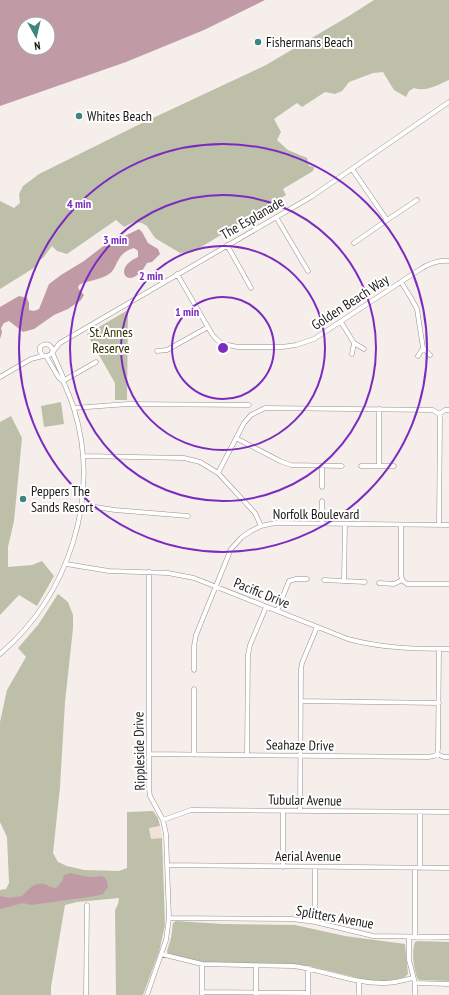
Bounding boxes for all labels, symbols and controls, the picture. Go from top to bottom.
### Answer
north arrow [16,16,56,56]
place label: Fishermans Beach [266,33,353,51]
marker: Fishermans Beach [253,37,263,47]
text: N [33,39,41,53]
place label: Whites Beach [87,107,152,125]
marker: Whites Beach [74,111,84,121]
street label: The Esplanade [217,192,287,243]
text: 4 min [67,196,91,211]
text: 3 min [103,232,127,247]
text: 2 min [139,268,163,283]
street label: Golden Beach Way [308,270,393,334]
text: 1 min [175,304,199,319]
park label: St. Annes Reserve [89,323,133,357]
centre of rings [216,341,230,355]
place label: Peppers The Sands Resort [31,482,93,516]
marker: Peppers The Sands Resort [18,494,28,504]
street label: Norfolk Boulevard [273,505,359,523]
street label: Pacific Drive [231,574,293,612]
street label: Rippleside Drive [129,711,149,791]
street label: Seahaze Drive [266,735,334,755]
street label: Tubular Avenue [268,790,342,810]
street label: Aerial Avenue [275,847,341,865]
street label: Splitters Avenue [295,901,375,933]

